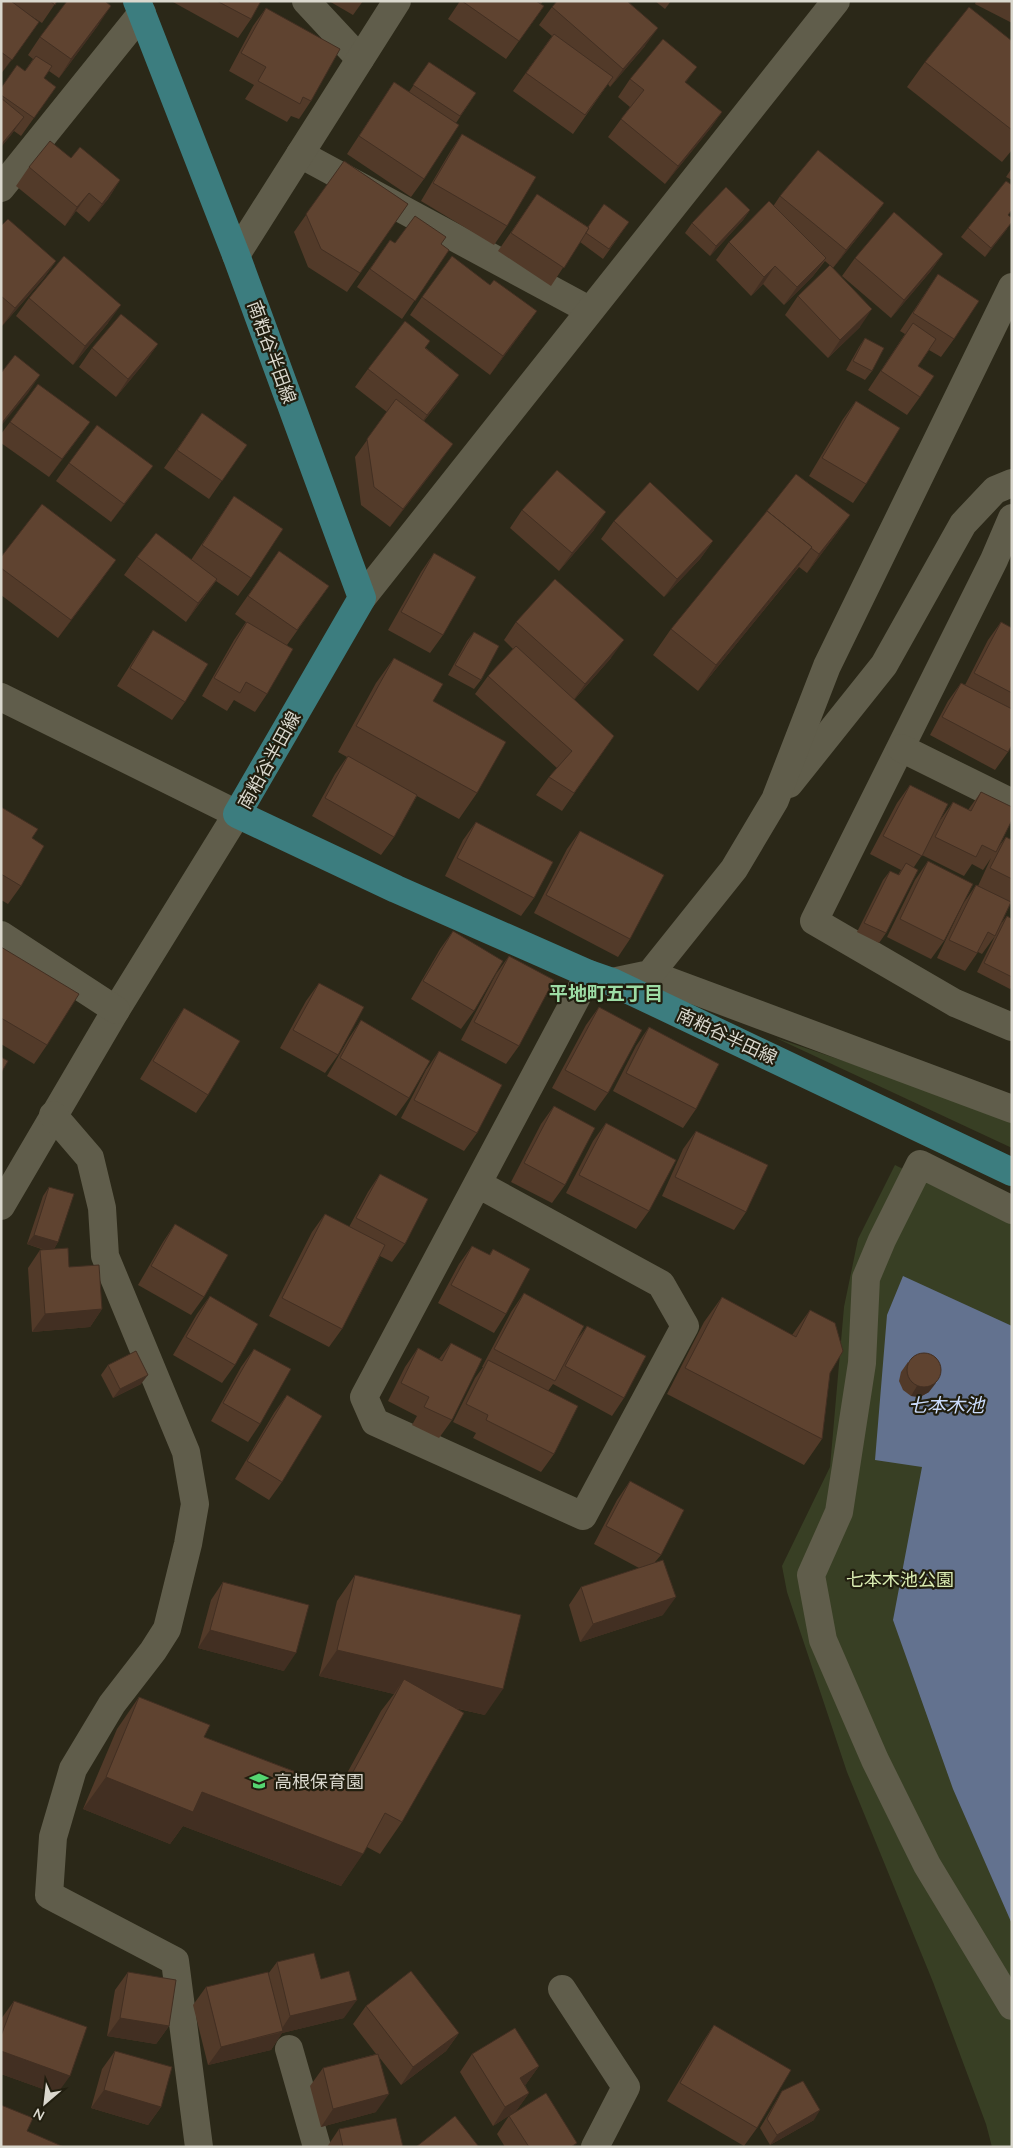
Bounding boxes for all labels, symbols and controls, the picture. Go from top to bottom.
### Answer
street label: 南粕谷半田線 [243,297,301,407]
street label: 南粕谷半田線 [233,707,305,813]
district label: 平地町五丁目 [549,981,663,1005]
street label: 南粕谷半田線 [673,1003,781,1069]
water label: 七本木池 [908,1393,986,1417]
park label: 七本木池公園 [846,1568,954,1591]
school or university icon: 高根保育園 [248,1770,270,1792]
place label: 高根保育園 [274,1770,364,1793]
north arrow [20,2078,70,2128]
text: N [30,2104,48,2125]

